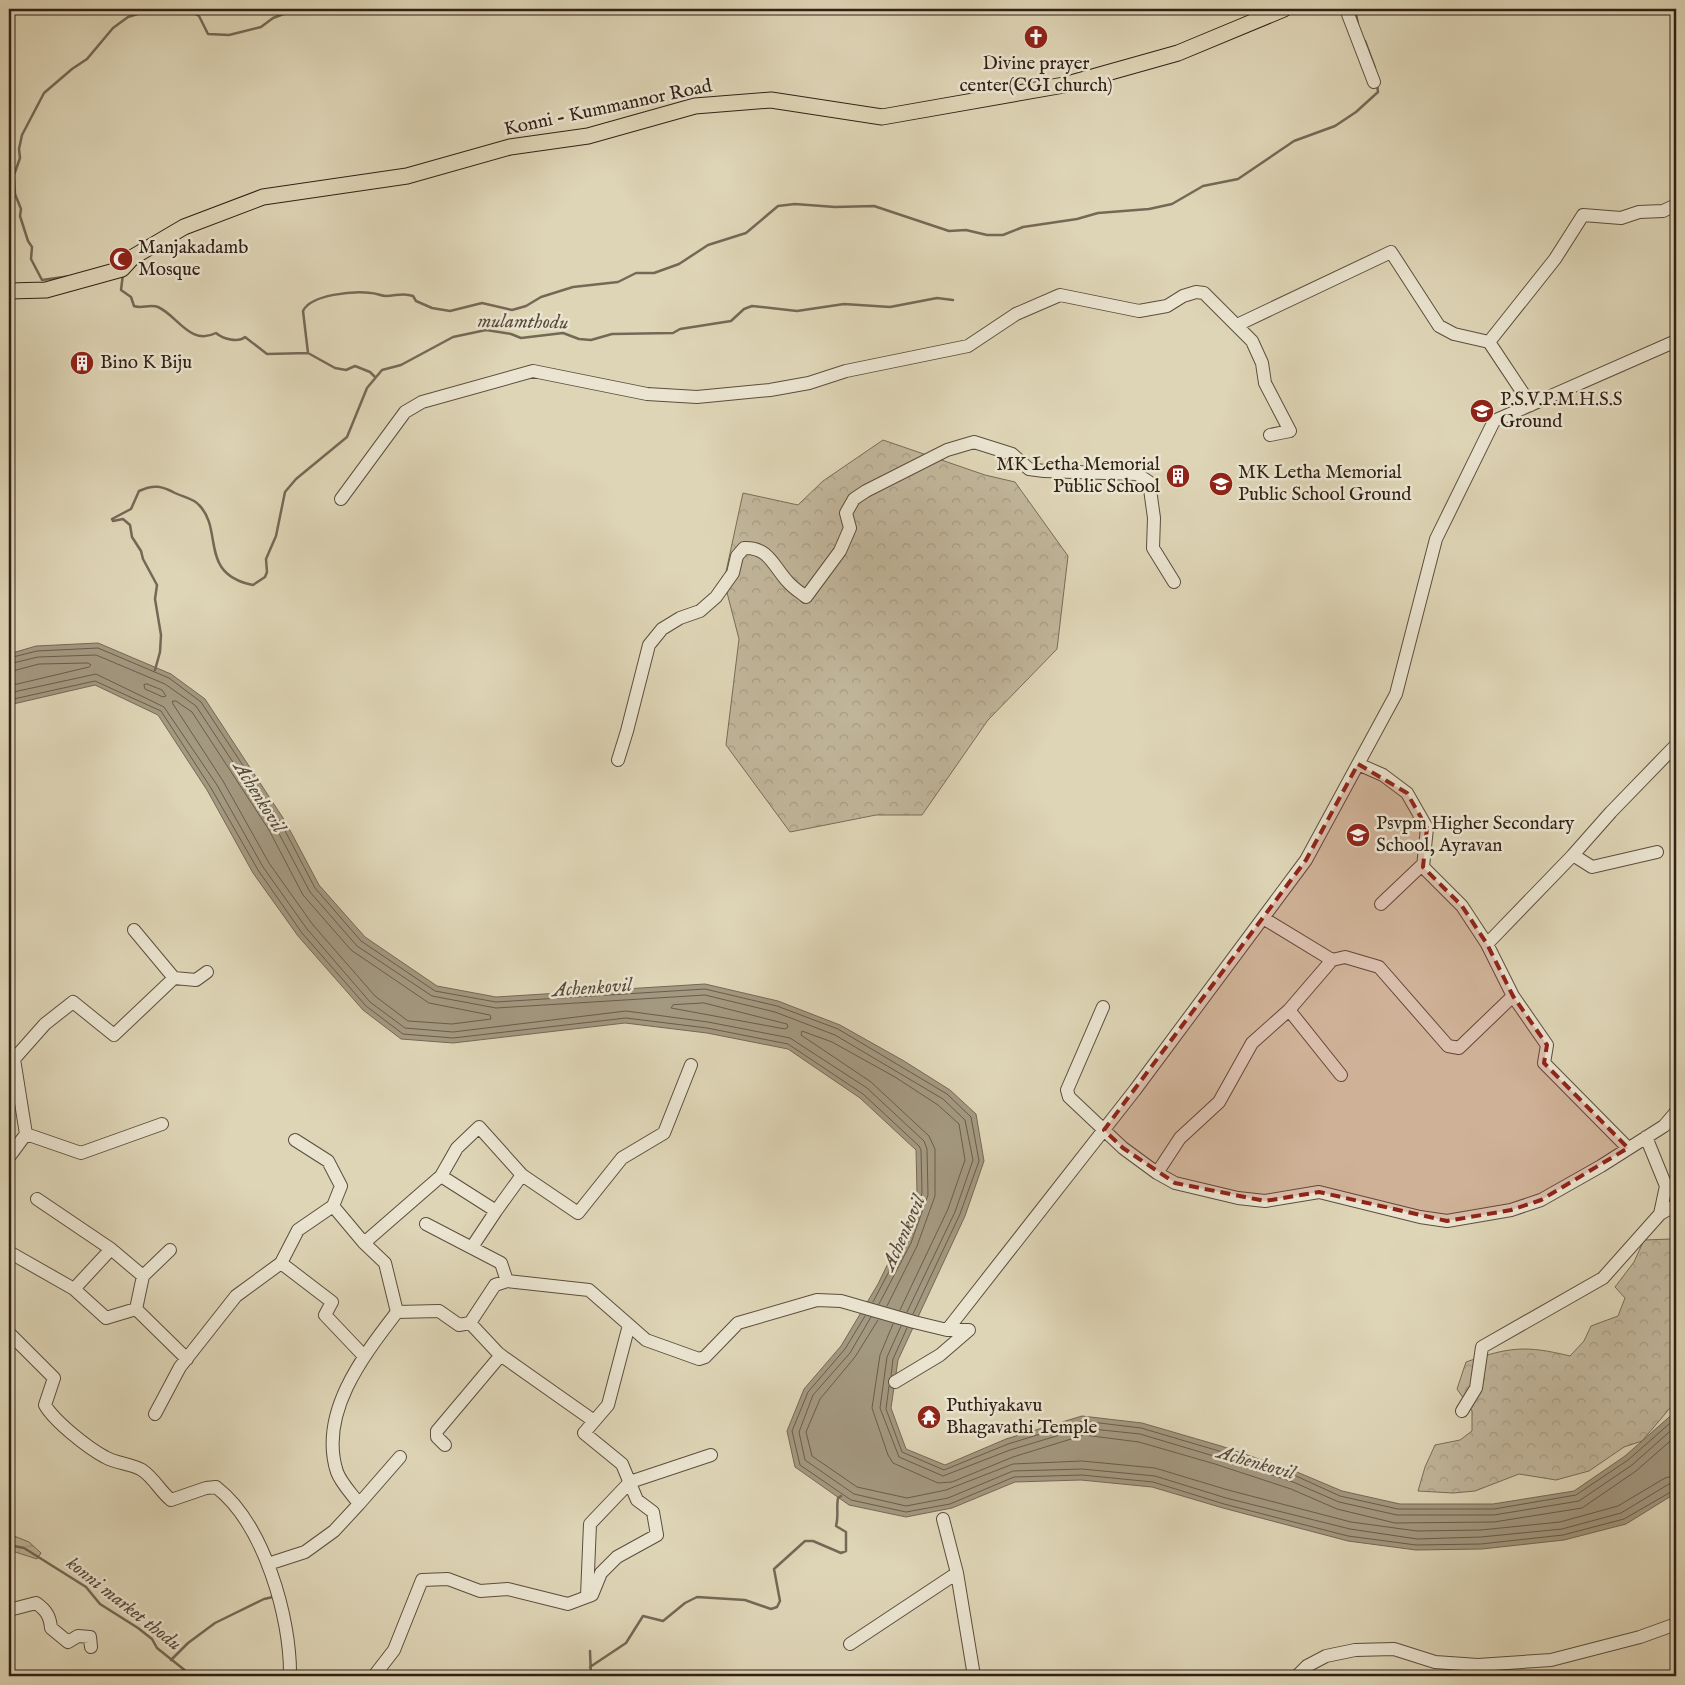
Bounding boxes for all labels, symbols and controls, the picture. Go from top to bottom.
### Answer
church icon: Divine prayer center(CGI church) [1023,24,1049,50]
place label: Divine prayer center(CGI church) [959,52,1113,98]
street label: Konni - Kummannor Road [502,74,715,142]
place label: Manjakadamb Mosque [138,236,248,282]
mosque icon: Manjakadamb Mosque [108,246,134,272]
water label: mulamthodu [477,309,569,335]
building icon: Bino K Biju [69,350,95,376]
place label: Bino K Biju [100,351,192,375]
place label: P.S.V.P.M.H.S.S Ground [1500,388,1623,434]
school or university icon: P.S.V.P.M.H.S.S Ground [1469,398,1495,424]
place label: MK Letha Memorial Public School [996,453,1161,499]
place label: MK Letha Memorial Public School Ground [1238,461,1412,507]
building icon: MK Letha Memorial Public School [1165,463,1191,489]
school or university icon: MK Letha Memorial Public School Ground [1208,471,1234,497]
water label: Achenkovil [226,755,292,839]
place label: Psvpm Higher Secondary School, Ayravan [1376,812,1575,858]
school or university icon: Psvpm Higher Secondary School, Ayravan [1345,822,1371,848]
water label: Achenkovil [549,973,635,1003]
water label: Achenkovil [876,1189,933,1276]
place label: Puthiyakavu Bhagavathi Temple [946,1394,1098,1440]
temple icon: Puthiyakavu Bhagavathi Temple [916,1404,942,1430]
water label: Achenkovil [1212,1439,1300,1487]
water label: konni market thodu [61,1551,187,1657]

